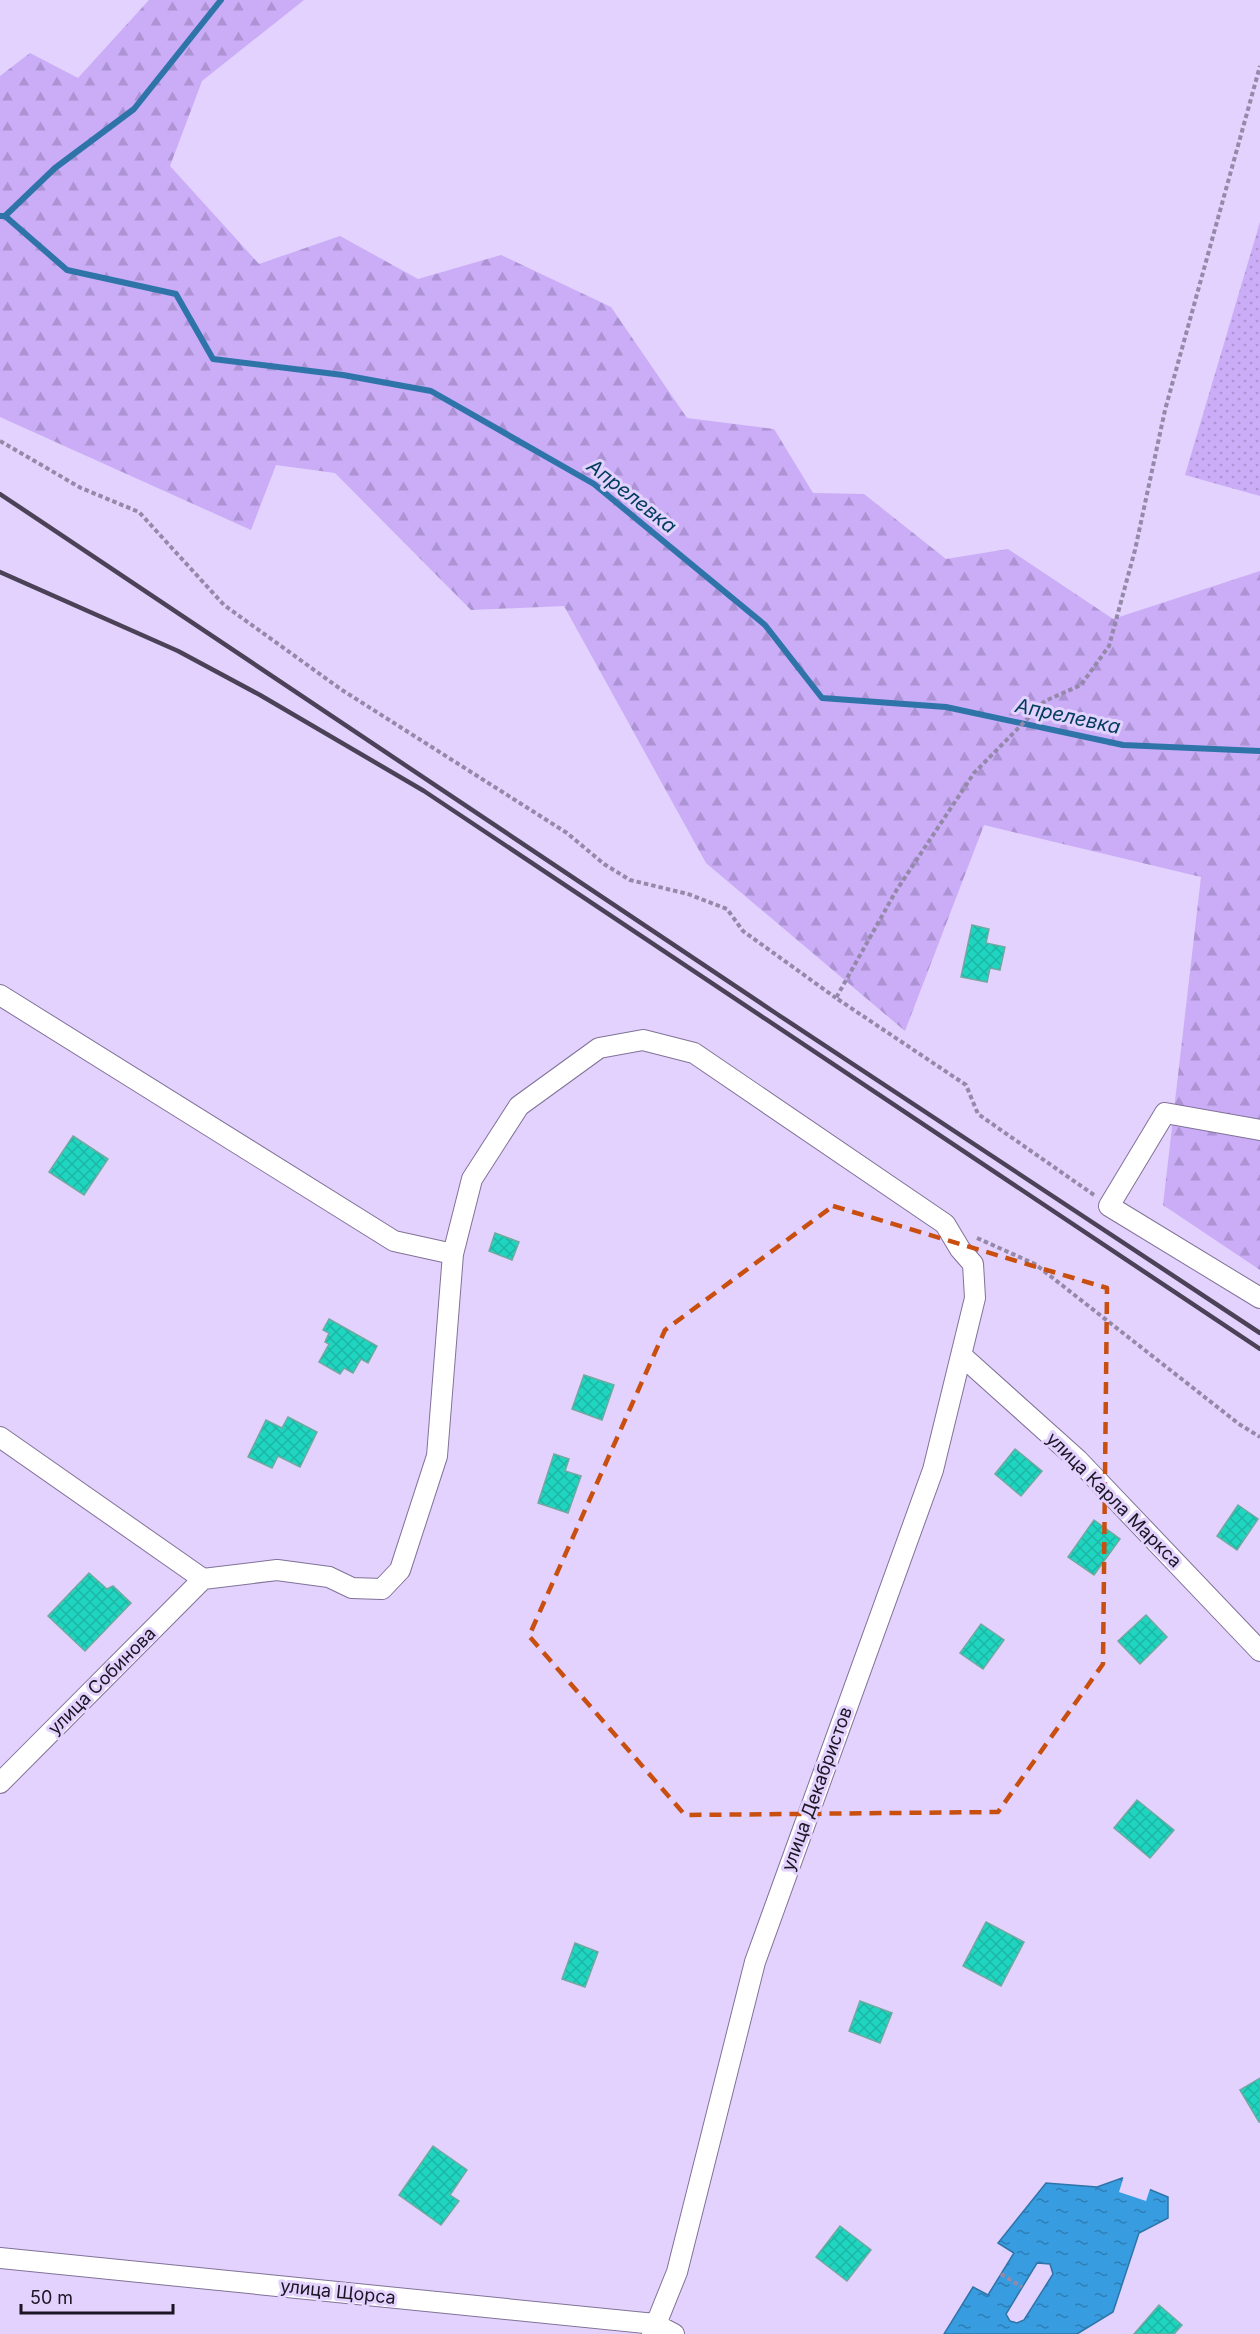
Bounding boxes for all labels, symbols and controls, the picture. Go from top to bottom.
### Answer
water label: Апрелевка [582,453,681,538]
water label: Апрелевка [1012,693,1123,739]
street label: улица Карла Маркса [1042,1428,1186,1572]
street label: улица Собинова [44,1623,160,1739]
street label: улица Декабристов [777,1704,856,1874]
street label: улица Щорса [279,2275,397,2308]
scale bar [21,2277,172,2315]
text: 50 m [30,2287,73,2308]

